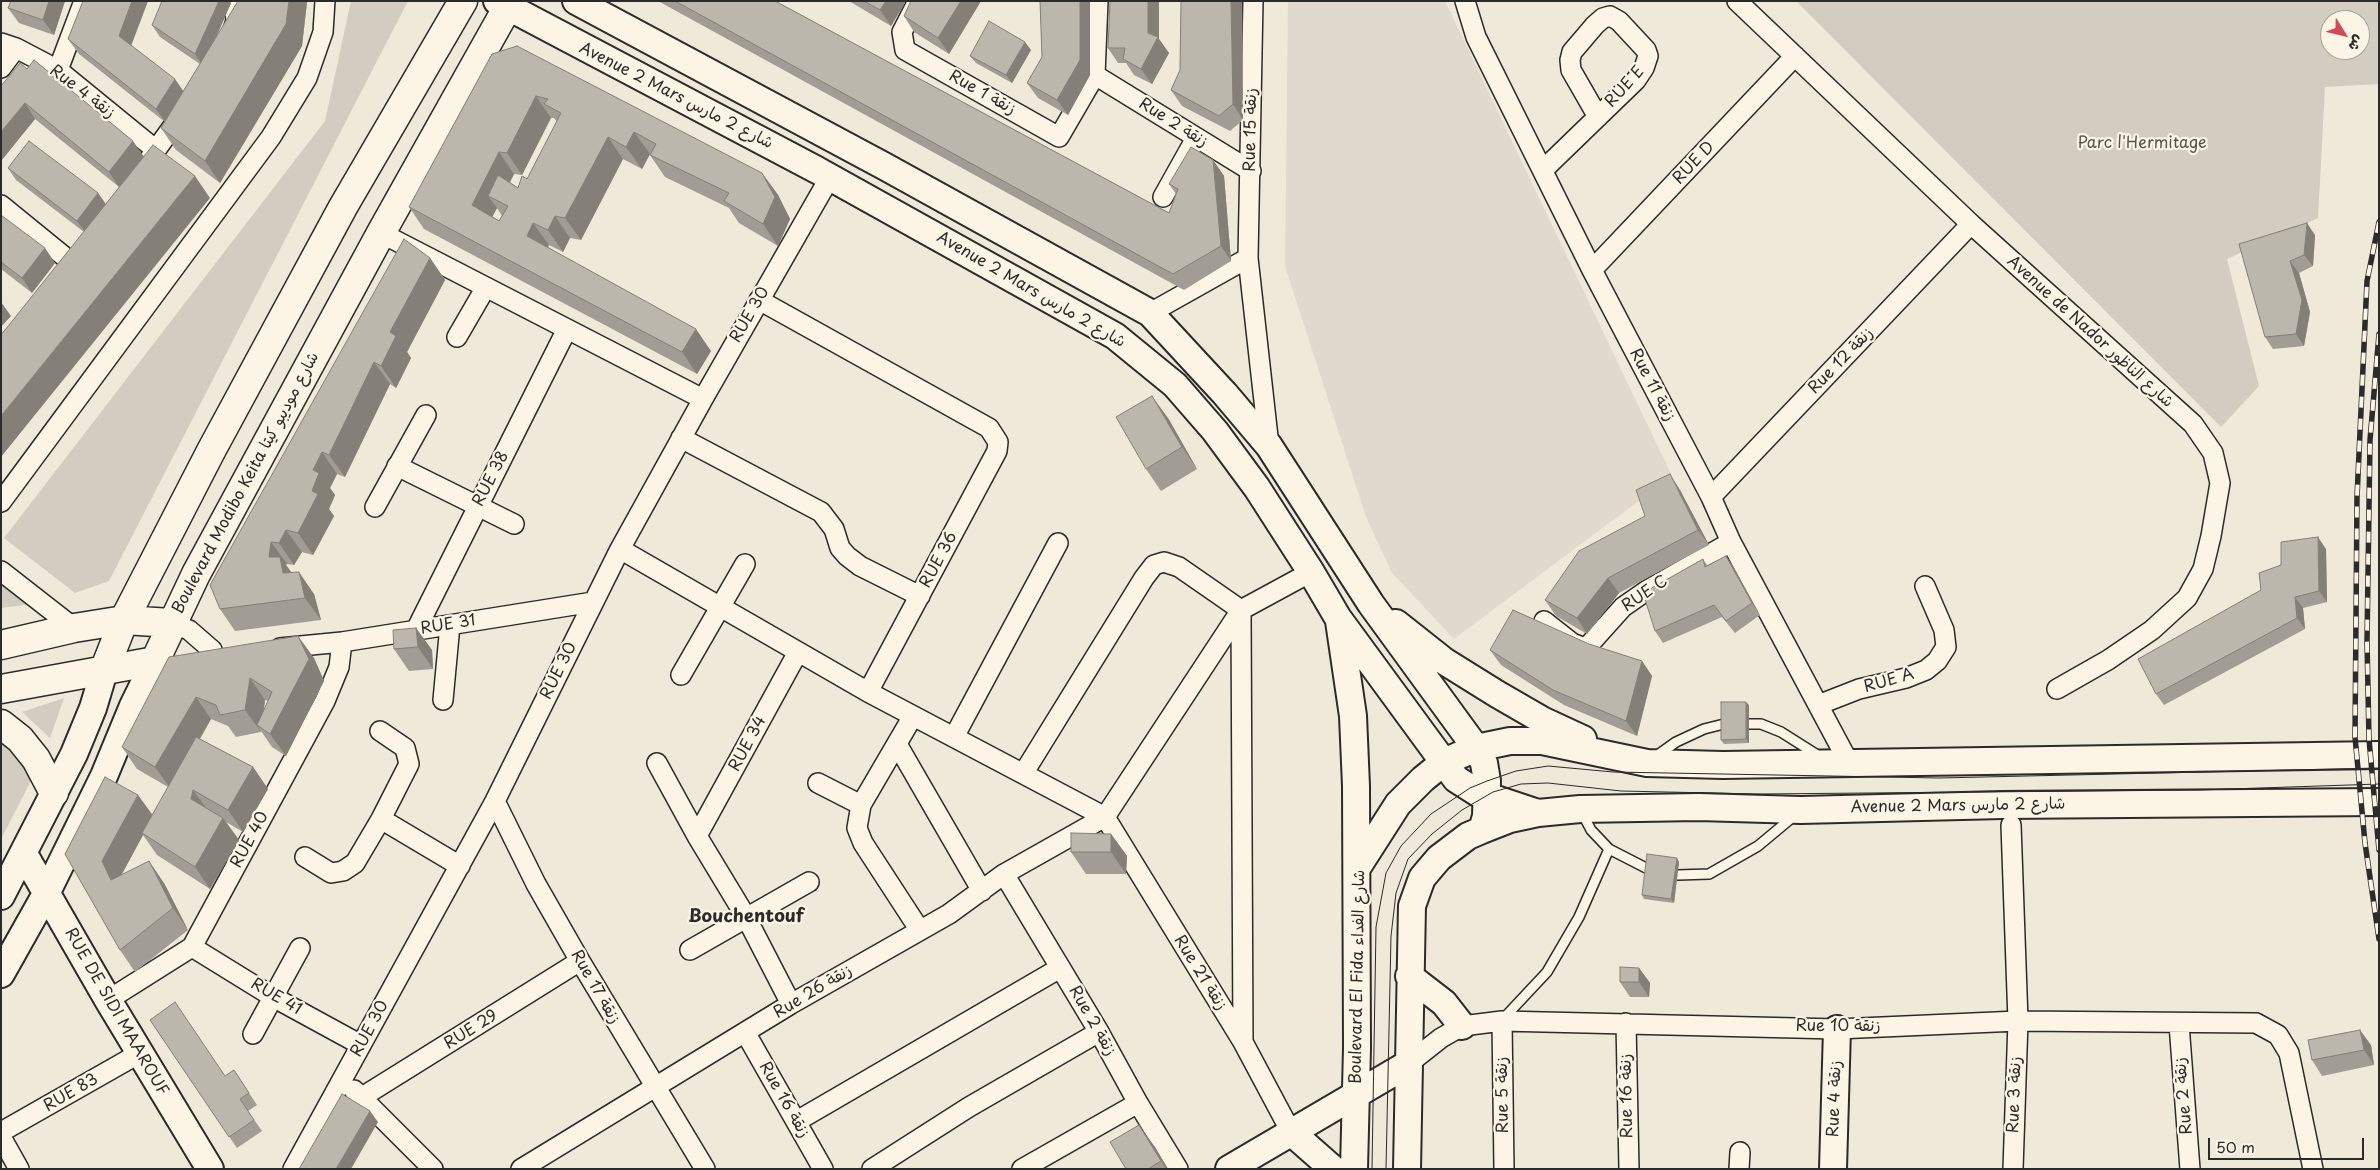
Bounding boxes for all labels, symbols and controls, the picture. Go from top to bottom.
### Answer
north arrow [2320,10,2370,60]
text: ش [2344,31,2370,56]
street label: Avenue 2 Mars شارع 2 مارس [576,39,776,153]
street label: Rue 4 زنقة [46,61,118,123]
street label: RUE E [1601,62,1649,112]
street label: Rue 1 زنقة [945,67,1019,119]
street label: Rue 15 زنقة [1241,88,1261,172]
street label: Rue 2 زنقة [1135,94,1211,152]
park label: Parc l'Hermitage [2077,134,2207,154]
street label: RUE D [1669,138,1719,188]
street label: Avenue 2 Mars شارع 2 مارس [933,228,1129,352]
street label: Avenue de Nador شارع الناظور [2003,252,2177,412]
street label: RUE 30 [726,284,774,346]
street label: Rue 12 زنقة [1805,324,1877,398]
street label: Rue 11 زنقة [1625,345,1679,425]
street label: Boulevard Modibo Keita شارع موديبو كيتا [169,349,323,617]
street label: RUE 38 [469,448,513,510]
street label: RUE 36 [916,529,962,591]
street label: RUE C [1618,572,1672,616]
street label: RUE 31 [419,611,477,639]
street label: RUE 30 [537,639,581,703]
street label: RUE A [1862,665,1916,697]
street label: RUE 34 [725,713,771,775]
street label: Avenue 2 Mars شارع 2 مارس [1850,795,2066,817]
street label: RUE 40 [227,808,273,872]
street label: Boulevard El Fida شارع الفداء [1347,870,1369,1084]
district label: Bouchentouf [688,906,804,928]
street label: RUE DE SIDI MAAROUF [60,925,172,1099]
street label: Rue 21 زنقة [1169,932,1231,1014]
street label: Rue 17 زنقة [566,947,624,1027]
street label: Rue 26 زنقة [770,961,856,1023]
street label: RUE 41 [247,975,305,1019]
street label: Rue 2 زنقة [1064,983,1120,1059]
street label: RUE 30 [347,997,393,1061]
street label: RUE 29 [441,1006,501,1054]
street label: Rue 10 زنقة [1795,1017,1881,1037]
street label: Rue 16 زنقة [1617,1053,1637,1139]
street label: Rue 3 زنقة [2004,1056,2026,1134]
street label: Rue 5 زنقة [1493,1057,1513,1133]
street label: Rue 2 زنقة [2171,1057,2197,1135]
street label: Rue 16 زنقة [755,1059,813,1141]
street label: Rue 4 زنقة [1824,1060,1846,1138]
street label: RUE 83 [41,1070,101,1116]
scale bar [2210,1128,2366,1160]
text: 50 m [2216,1135,2255,1158]

